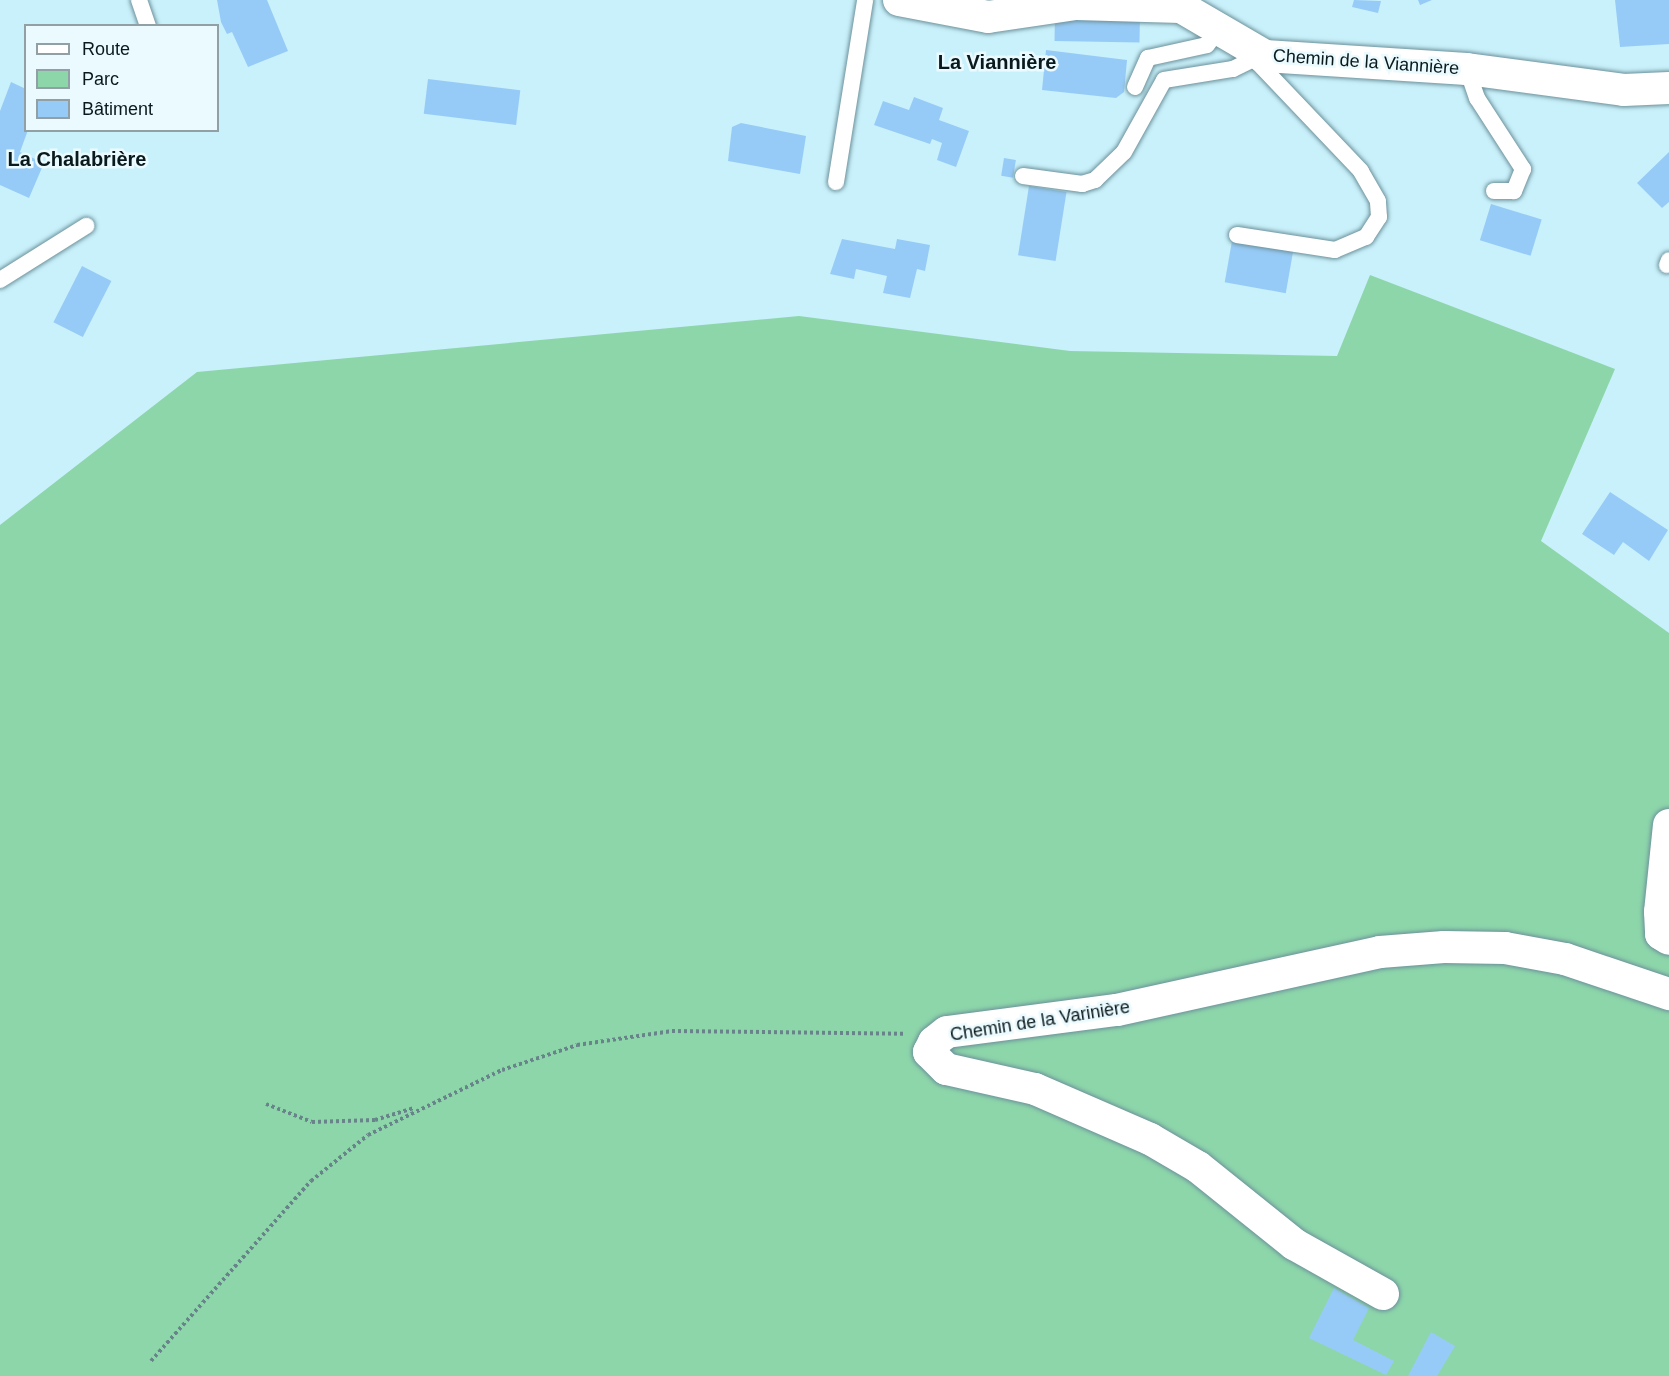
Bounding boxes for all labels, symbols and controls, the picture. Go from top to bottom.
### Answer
legend [24,24,219,132]
text: Route [82,39,130,59]
street label: Chemin de la Viannière [1272,45,1460,79]
district label: La Viannière [938,50,1056,74]
text: Parc [82,69,119,89]
text: Bâtiment [82,99,153,119]
district label: La Chalabrière [8,147,146,171]
street label: Chemin de la Varinière [949,996,1131,1046]

